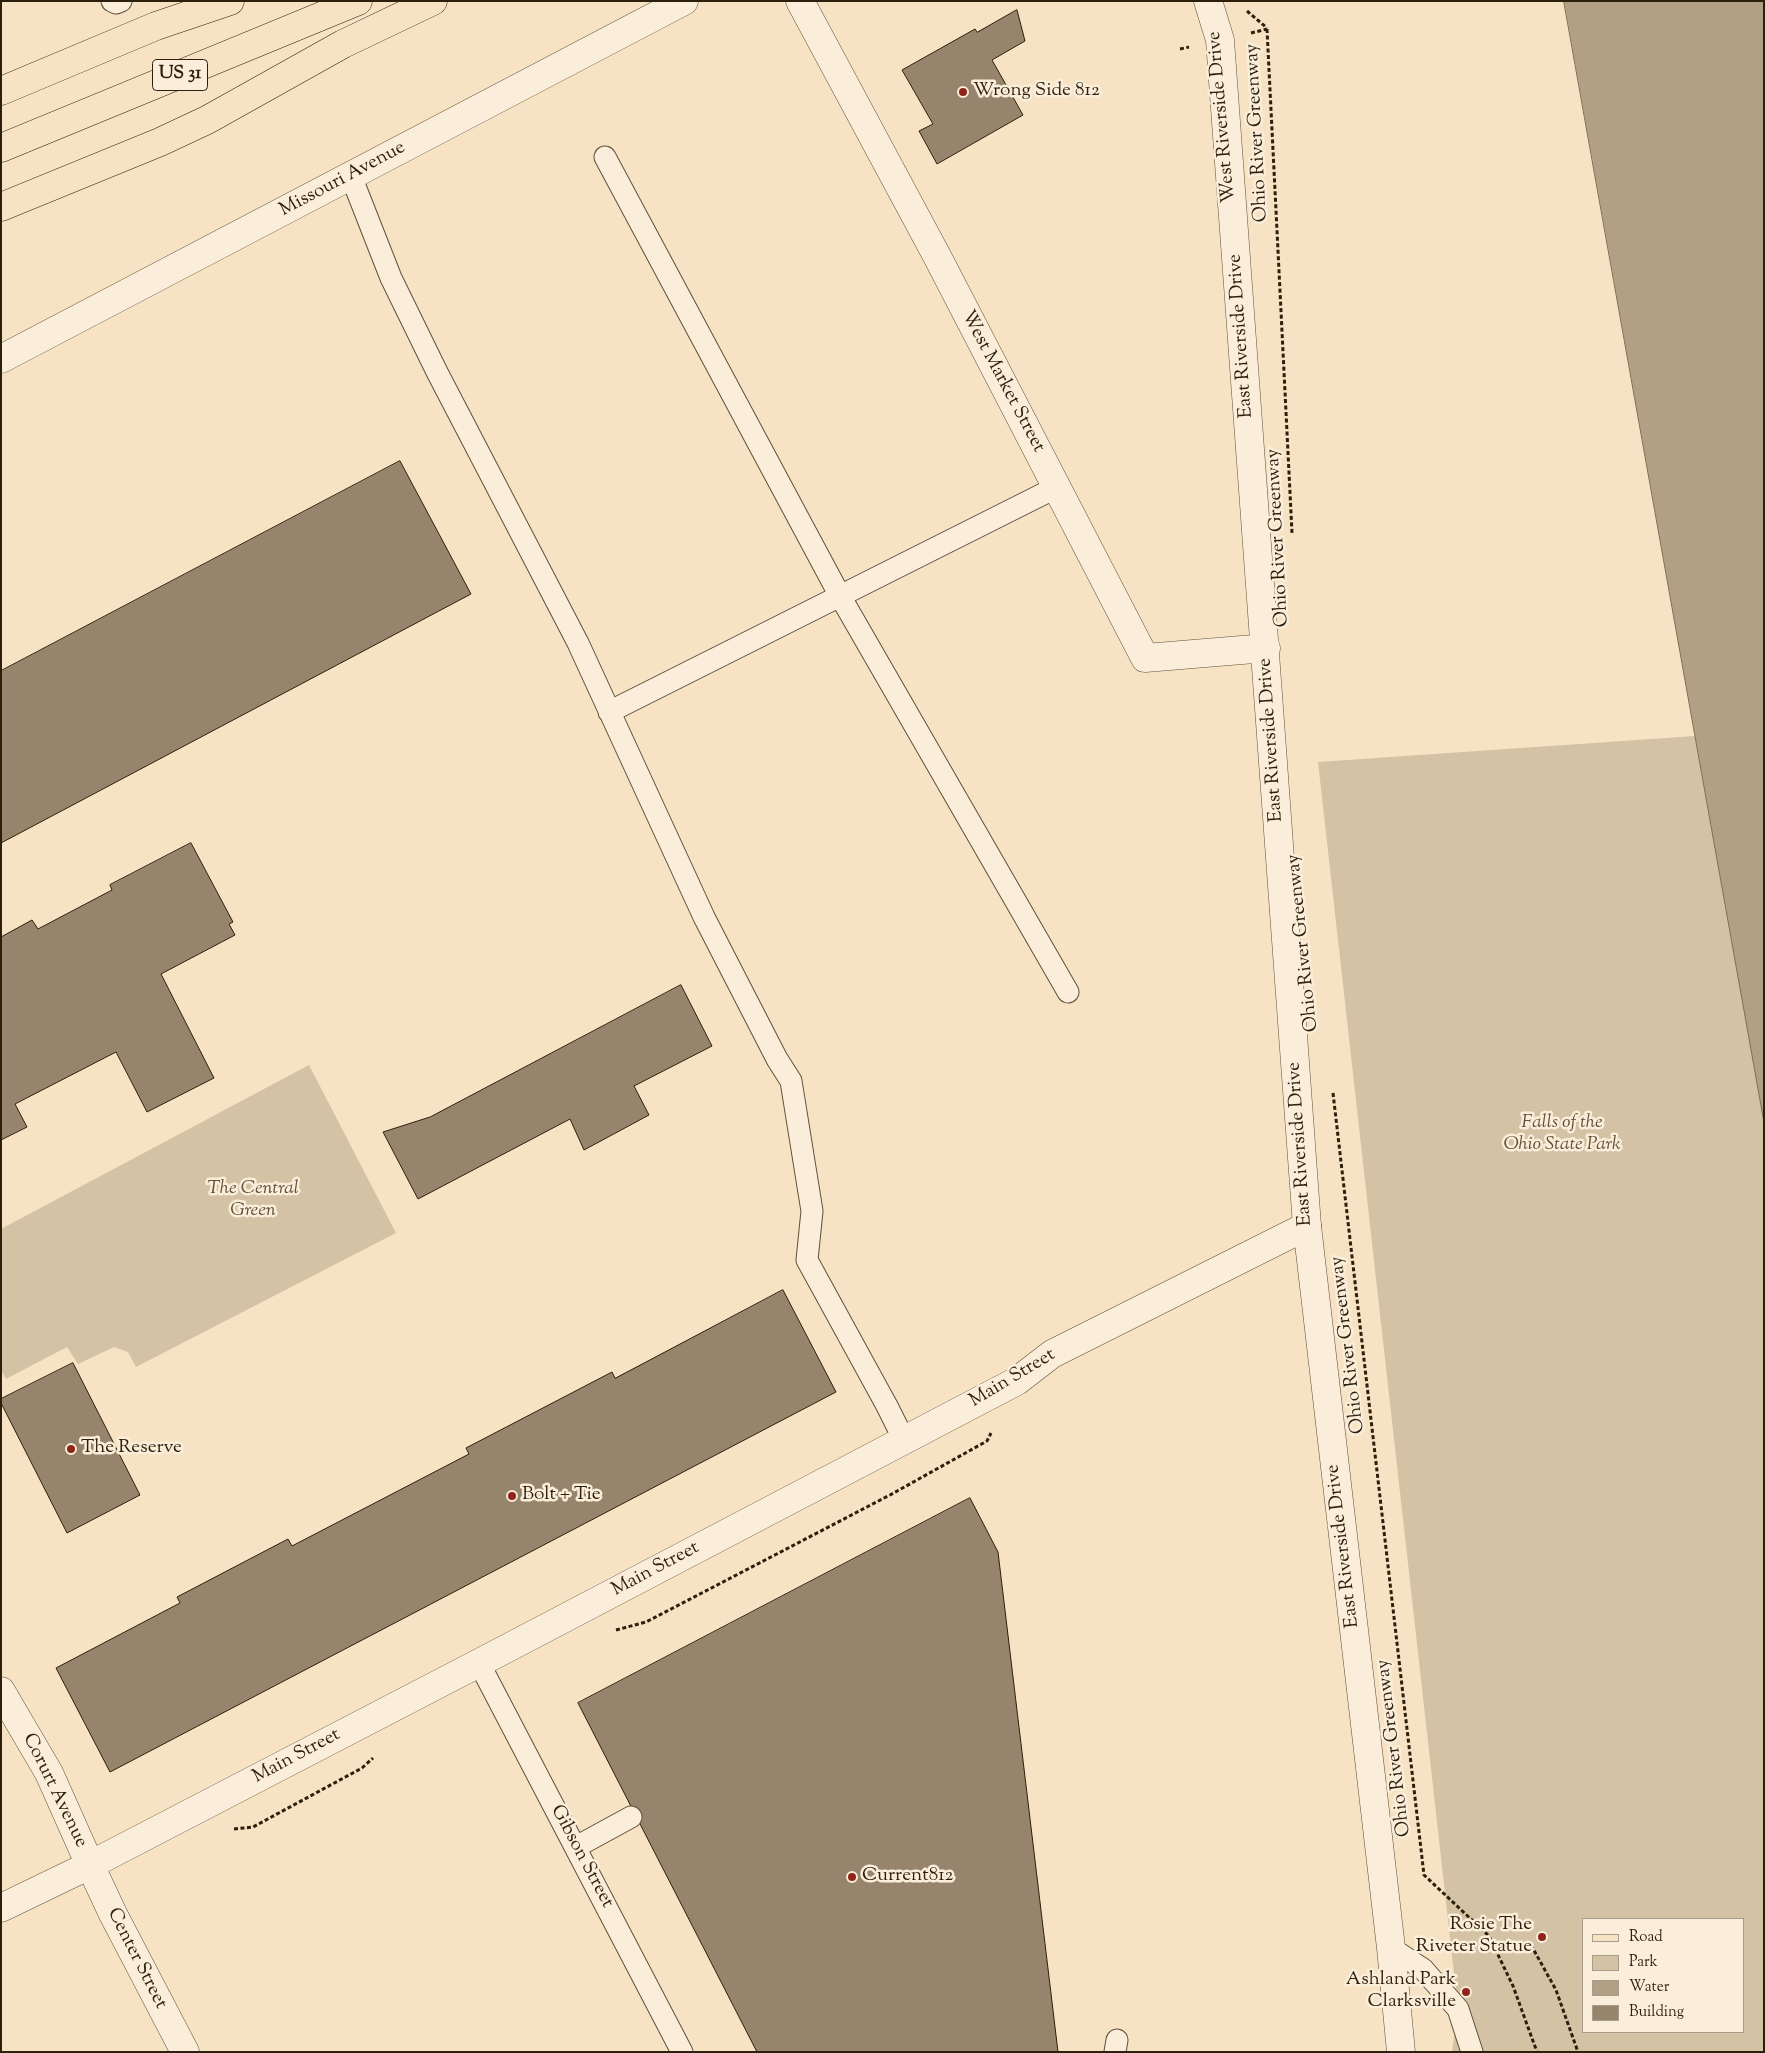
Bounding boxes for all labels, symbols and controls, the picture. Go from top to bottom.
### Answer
street label: West Riverside Drive [1204,30,1242,204]
street label: Ohio River Greenway [1242,43,1274,223]
road number: US 31 [152,60,208,90]
place label: Wrong Side 812 [973,81,1100,103]
marker: Wrong Side 812 [957,86,969,98]
street label: Missouri Avenue [276,137,410,223]
street label: East Riverside Drive [1225,253,1259,419]
street label: West Market Street [955,307,1049,457]
street label: Ohio River Greenway [1263,448,1295,628]
street label: East Riverside Drive [1255,657,1289,823]
street label: Ohio River Greenway [1283,853,1325,1033]
street label: East Riverside Drive [1284,1061,1318,1227]
park label: Falls of the Ohio State Park [1504,1113,1620,1157]
park label: The Central Green [207,1179,299,1223]
street label: Ohio River Greenway [1327,1255,1371,1435]
street label: Main Street [966,1345,1060,1413]
place label: The Reserve [81,1438,182,1460]
marker: The Reserve [65,1443,77,1455]
street label: East Riverside Drive [1323,1463,1365,1629]
place label: Bolt + Tie [522,1485,601,1507]
marker: Bolt + Tie [506,1490,518,1502]
street label: Main Street [608,1537,704,1603]
street label: Ohio River Greenway [1373,1658,1417,1838]
street label: Main Street [249,1724,345,1790]
street label: Corurt Avenue [16,1730,92,1852]
street label: Gibson Street [544,1802,618,1912]
place label: Current812 [862,1866,953,1888]
marker: Current812 [846,1871,858,1883]
street label: Center Street [101,1905,171,2013]
place label: Rosie The Riveter Statue [1416,1915,1532,1959]
legend [1582,1918,1745,2033]
text: Road [1629,1927,1663,1948]
marker: Rosie The Riveter Statue [1536,1931,1548,1943]
text: Park [1629,1952,1658,1973]
place label: Ashland Park Clarksville [1346,1970,1456,2014]
text: Water [1629,1977,1669,1998]
marker: Ashland Park Clarksville [1460,1986,1472,1998]
text: Building [1629,2002,1684,2023]

